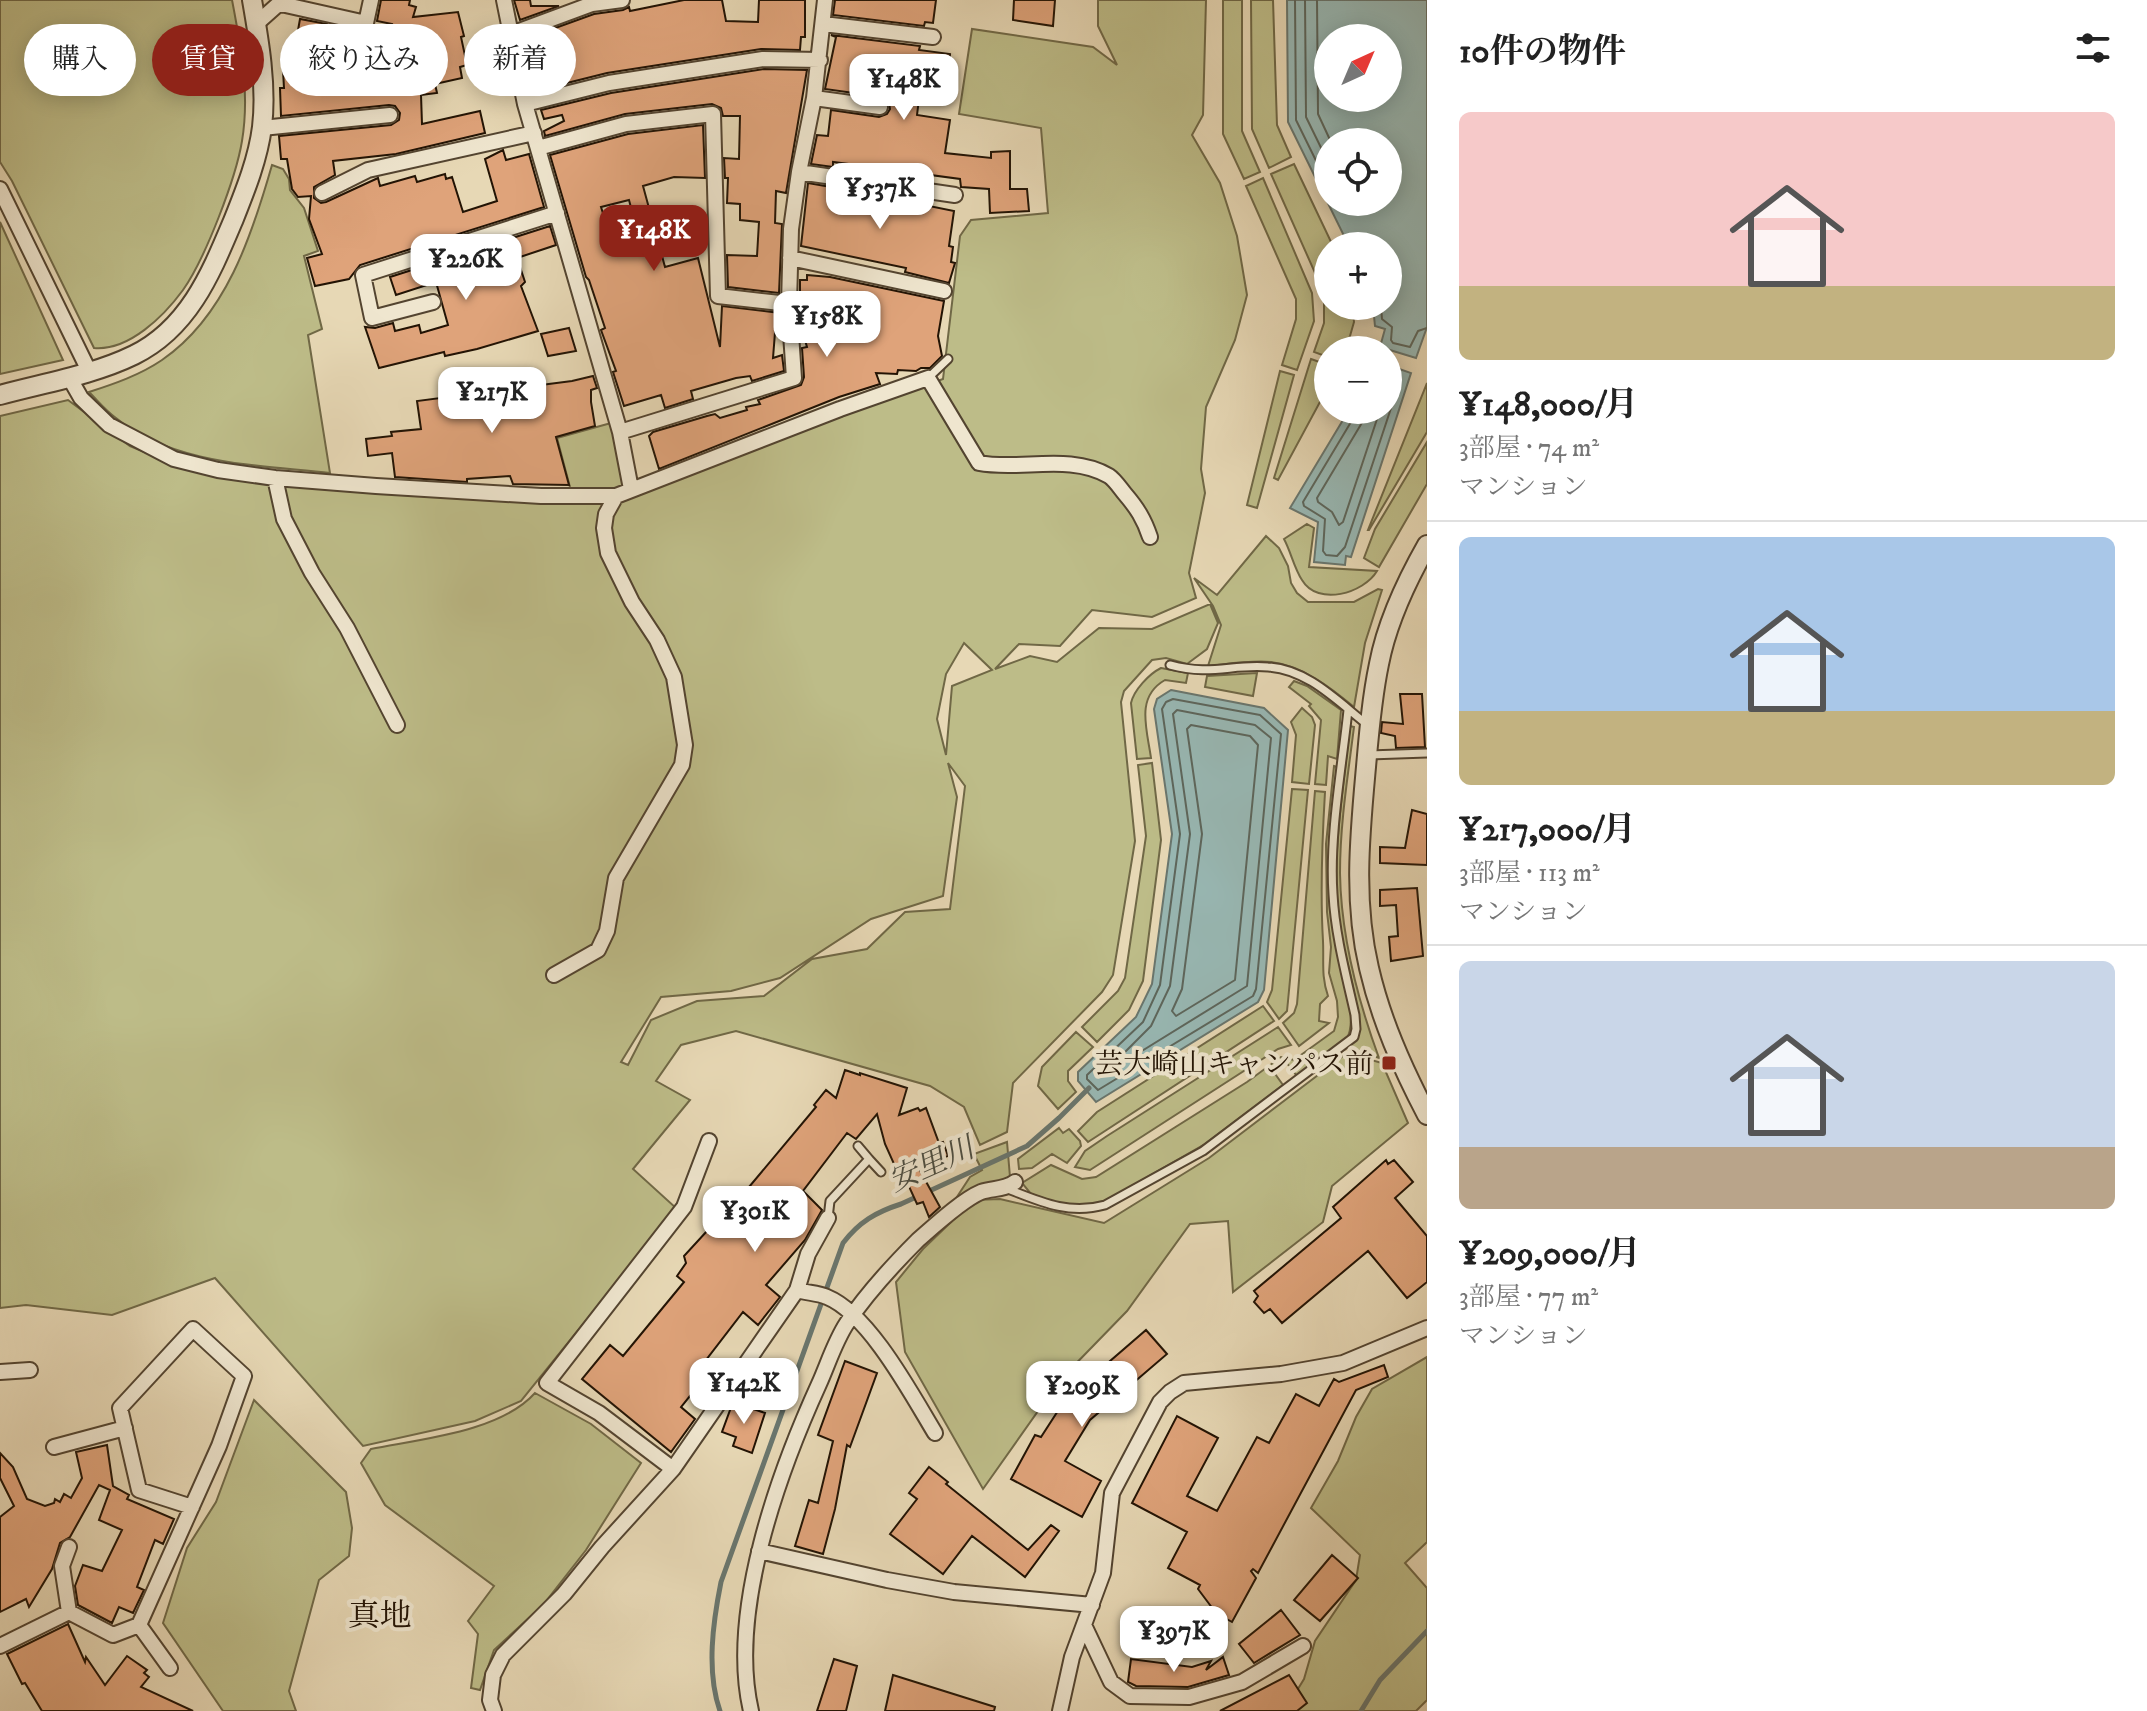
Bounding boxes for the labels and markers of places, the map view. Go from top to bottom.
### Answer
pin: ¥148K [848,54,960,122]
pin: ¥537K [824,163,936,231]
pin: ¥148K [598,205,710,273]
pin: ¥226K [410,234,522,302]
pin: ¥158K [771,291,883,359]
pin: ¥217K [436,367,548,435]
place label: 芸大崎山キャンパス前 [1095,1047,1373,1082]
marker: 芸大崎山キャンパス前 [1380,1054,1398,1072]
pin: ¥301K [699,1186,811,1254]
pin: ¥142K [688,1358,800,1426]
pin: ¥209K [1026,1361,1138,1429]
pin: ¥397K [1118,1606,1230,1674]

